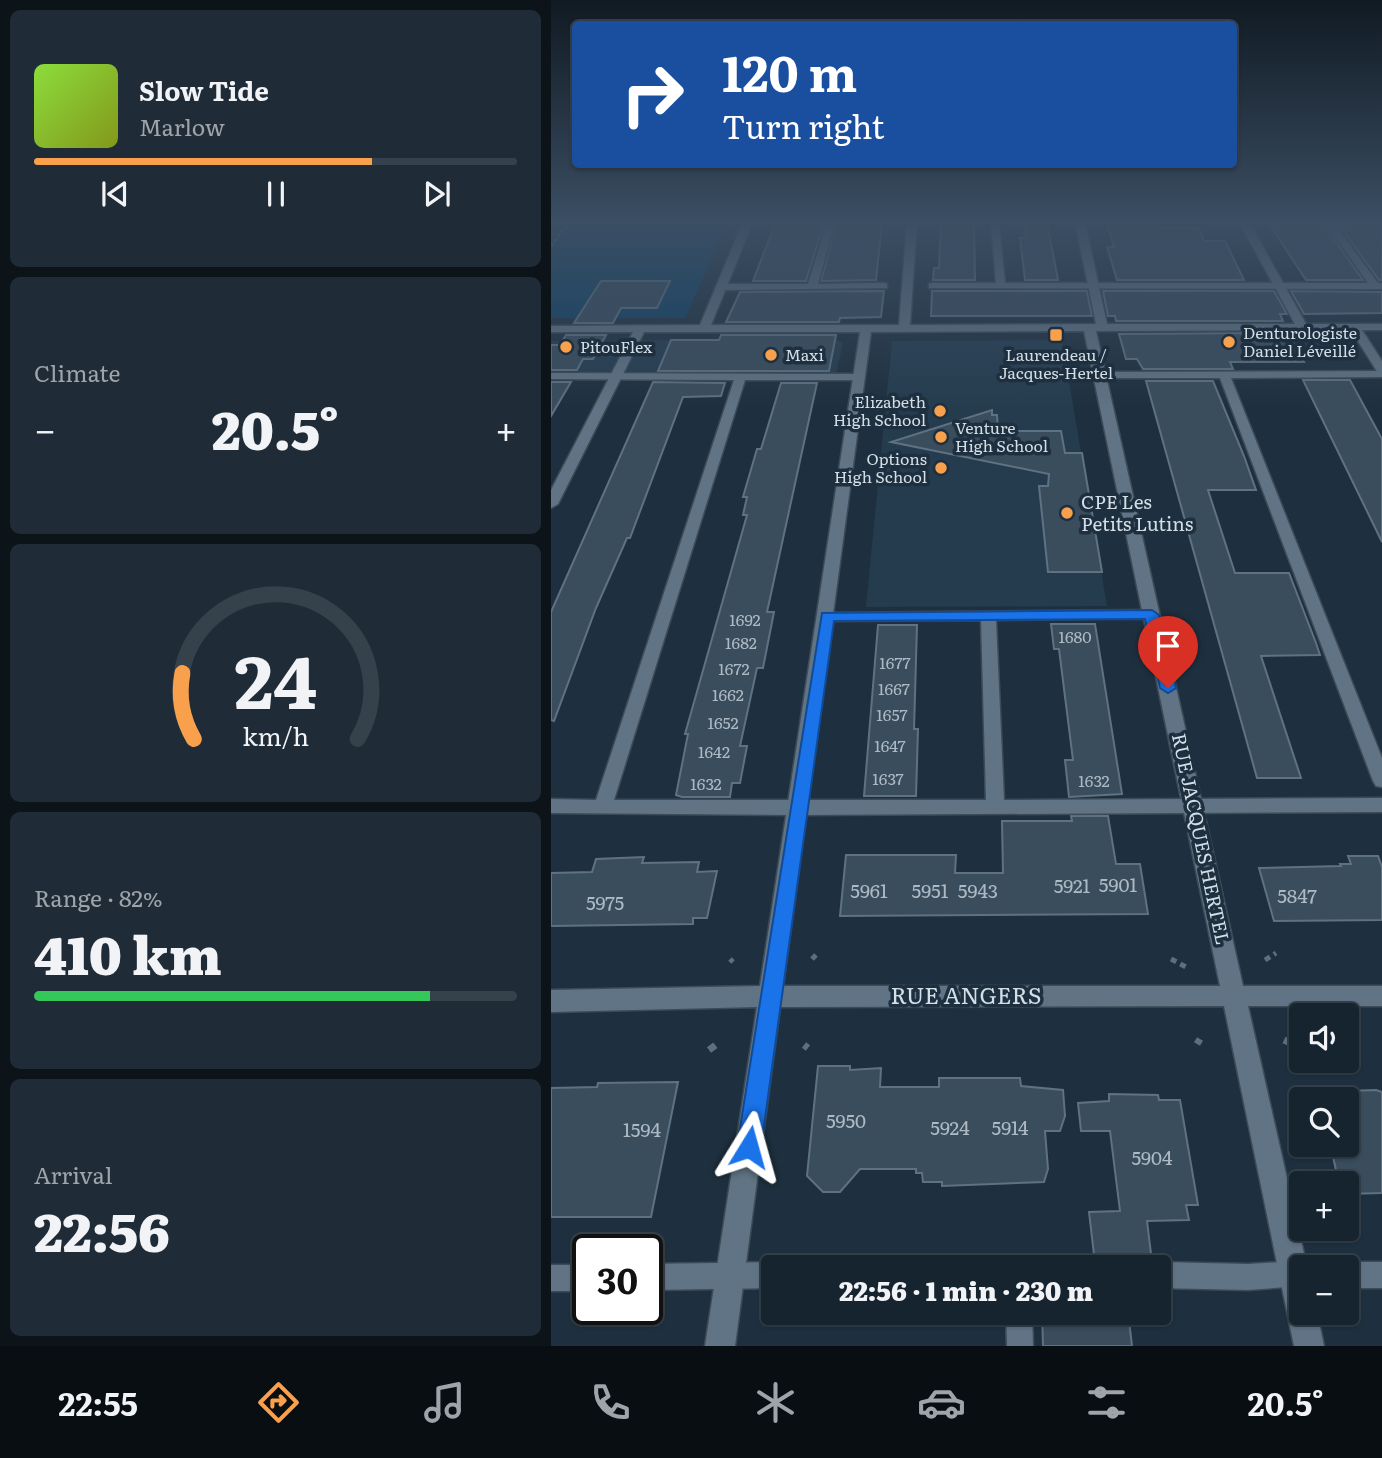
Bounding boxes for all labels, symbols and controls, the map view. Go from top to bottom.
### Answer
text: 120 m [722,34,857,107]
icon: right [607,49,698,140]
text: Slow Tide [139,70,269,109]
text: Turn right [722,101,884,149]
text: Marlow [139,109,225,143]
icon: previous [96,175,134,213]
icon: pause [257,175,295,213]
icon: next [418,175,456,213]
place label: Denturologiste Daniel Léveillé [1243,320,1357,362]
marker: Laurendeau / Jacques-Hertel [1048,327,1064,343]
place label: PitouFlex [580,334,653,358]
marker: Denturologiste Daniel Léveillé [1221,334,1237,350]
marker: PitouFlex [558,339,574,355]
place label: Maxi [785,342,824,366]
place label: Laurendeau / Jacques-Hertel [999,342,1113,384]
marker: Maxi [763,347,779,363]
text: Climate [34,355,120,389]
text: 20.5° [212,389,339,466]
place label: Elizabeth High School [833,389,926,431]
text: − [34,399,56,456]
text: + [495,399,517,456]
marker: Elizabeth High School [932,403,948,419]
place label: Venture High School [955,415,1048,457]
marker: Venture High School [933,429,949,445]
place label: Options High School [834,446,927,488]
marker: Options High School [933,460,949,476]
place label: CPE Les Petits Lutins [1081,487,1194,537]
marker: CPE Les Petits Lutins [1059,505,1075,521]
house number: 1692 [729,607,761,631]
pin [1138,616,1198,688]
text: 24 [234,623,317,731]
house number: 1680 [1058,624,1092,648]
icon: arrive [1149,627,1187,665]
house number: 1682 [725,630,757,654]
house number: 1677 [879,650,911,674]
house number: 1672 [718,656,750,680]
house number: 1667 [878,676,910,700]
house number: 1662 [712,682,744,706]
house number: 1657 [876,702,908,726]
house number: 1652 [707,710,739,734]
text: km/h [242,717,309,754]
street label: RUE JACQUES HERTEL [1166,730,1238,947]
house number: 1647 [874,733,906,757]
house number: 1642 [698,739,730,763]
house number: 1637 [872,766,904,790]
house number: 1632 [1078,768,1110,792]
house number: 1632 [690,771,722,795]
house number: 5901 [1099,870,1137,898]
house number: 5921 [1054,871,1091,899]
house number: 5961 [850,876,888,904]
house number: 5951 [912,876,949,904]
house number: 5943 [958,876,998,904]
text: Range · 82% [34,880,162,914]
house number: 5847 [1277,881,1317,909]
house number: 5975 [586,888,624,916]
text: 410 km [34,914,222,991]
street label: RUE ANGERS [890,977,1042,1011]
map controls [1289,1003,1359,1325]
button: sound [1289,1003,1359,1073]
button: search [1289,1087,1359,1157]
house number: 5950 [826,1106,866,1134]
position arrow [712,1110,786,1184]
house number: 5924 [930,1113,970,1141]
house number: 5914 [991,1113,1029,1141]
house number: 1594 [623,1115,661,1143]
house number: 5904 [1131,1143,1173,1171]
text: Arrival [34,1157,113,1191]
button: + [1289,1171,1359,1241]
text: 22:56 [34,1191,170,1268]
speed limit sign: 30 [572,1234,663,1325]
button: − [1289,1255,1359,1325]
text: 22:56 · 1 min · 230 m [839,1270,1093,1309]
text: 22:55 [58,1378,138,1426]
icon: directions [254,1378,303,1427]
icon: music [420,1378,469,1427]
icon: phone [586,1378,635,1427]
icon: climate [751,1378,800,1427]
icon: car [917,1378,966,1427]
icon: filters [1082,1378,1131,1427]
text: 20.5° [1248,1378,1324,1426]

